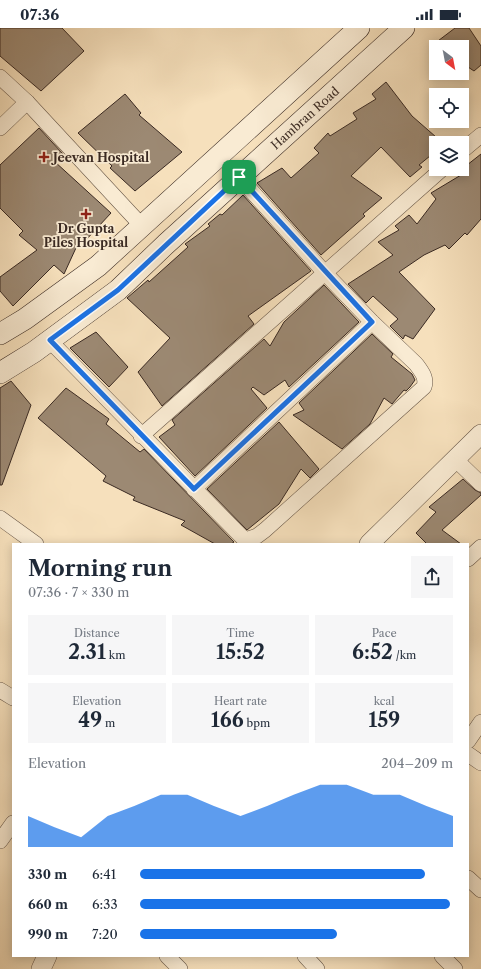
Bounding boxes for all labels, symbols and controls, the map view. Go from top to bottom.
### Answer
text: 07:36 [20,5,59,24]
north arrow [429,40,469,80]
map controls [429,40,469,176]
street label: Hambran Road [268,83,343,153]
button: locate [429,88,469,128]
button: layers [429,136,469,176]
place label: Jeevan Hospital [51,150,149,165]
marker: Jeevan Hospital [38,151,50,163]
pin [222,160,256,194]
icon: arrive [228,166,250,188]
marker: Dr Gupta Piles Hospital [80,208,92,220]
place label: Dr Gupta Piles Hospital [44,221,128,250]
text: Morning run [28,555,172,582]
button: share [411,556,453,598]
text: 07:36 · 7 × 330 m [28,584,129,600]
text: Distance [74,626,120,640]
text: Time [227,626,254,640]
text: Pace [372,626,397,640]
text: 2.31 [68,640,106,664]
text: 15:52 [216,640,265,664]
text: 6:52 [352,640,393,664]
text: km [106,648,125,662]
text: /km [393,648,416,662]
text: Elevation [72,694,121,708]
text: Heart rate [214,694,267,708]
text: kcal [374,694,395,708]
text: 49 [78,708,102,732]
text: 166 [211,708,244,732]
text: 159 [368,708,400,732]
text: m [102,716,115,730]
text: bpm [244,716,270,730]
text: Elevation [28,755,86,771]
text: 204–209 m [381,755,453,771]
text: 330 m [28,866,67,882]
text: 6:41 [92,866,116,882]
text: 660 m [28,896,68,912]
text: 6:33 [92,896,118,912]
text: 990 m [28,926,68,942]
text: 7:20 [92,926,118,942]

